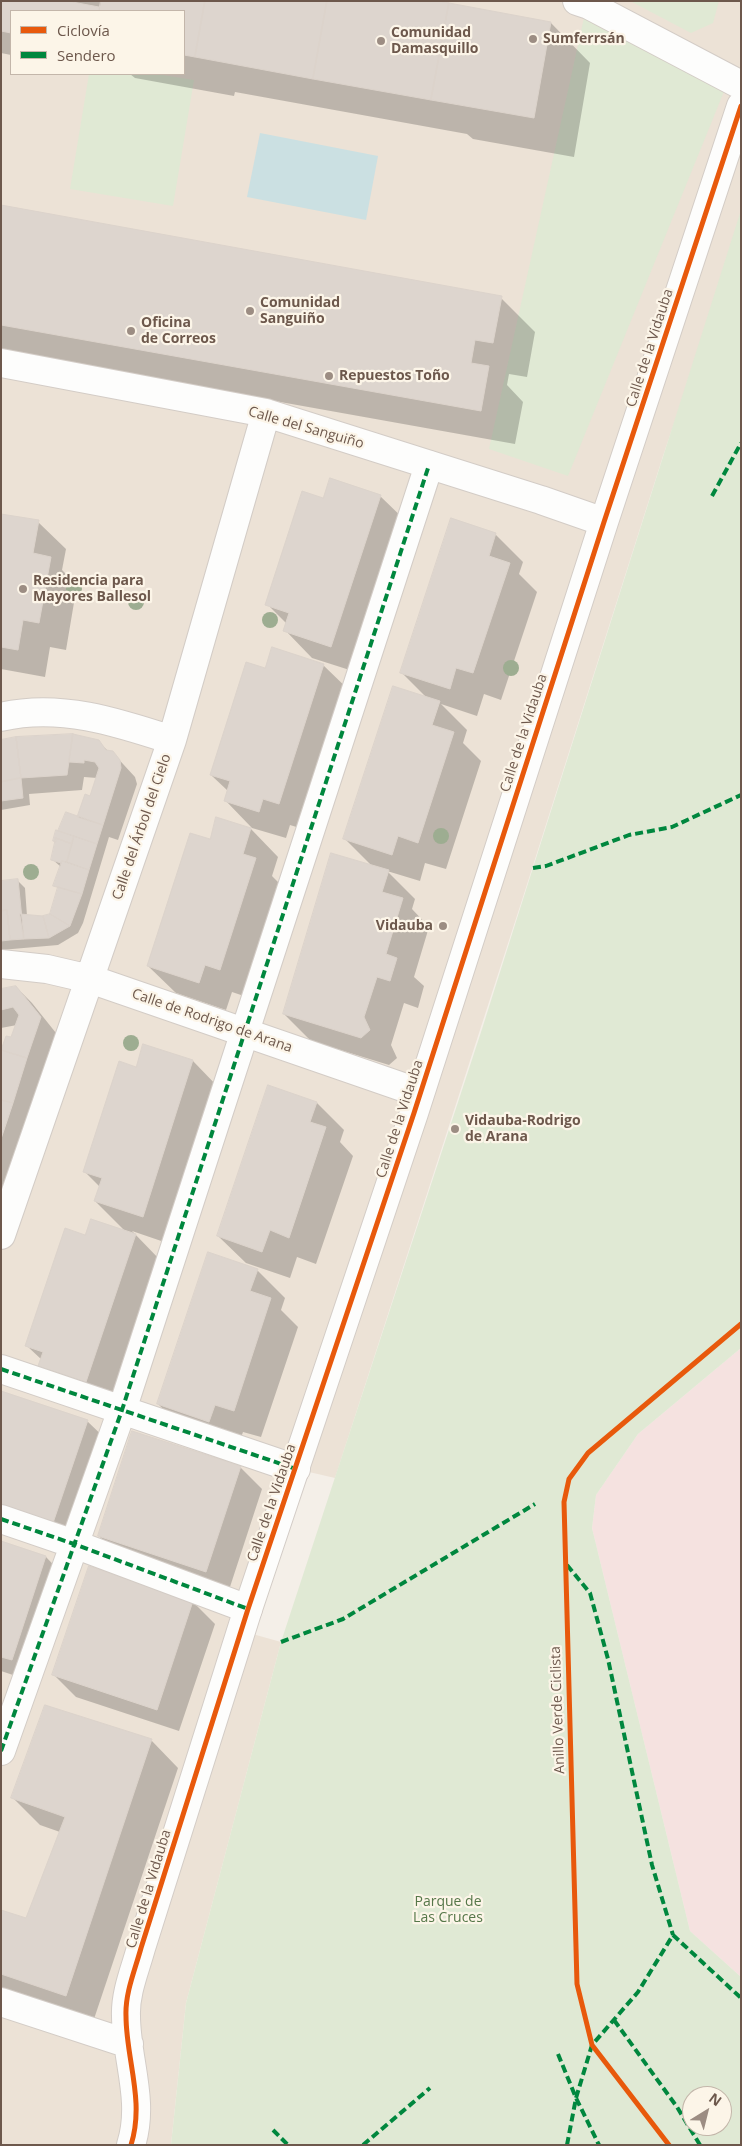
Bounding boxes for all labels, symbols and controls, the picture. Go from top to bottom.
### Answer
legend [10,10,185,75]
text: Ciclovía [57,20,110,40]
place label: Comunidad Damasquillo [391,25,479,58]
place label: Sumferrsán [543,31,625,47]
marker: Sumferrsán [527,33,539,45]
marker: Comunidad Damasquillo [375,35,387,47]
text: Sendero [57,45,116,65]
street label: Calle de la Vidauba [623,287,677,409]
place label: Comunidad Sanguiño [260,295,340,328]
marker: Comunidad Sanguiño [244,305,256,317]
place label: Oficina de Correos [141,315,216,348]
marker: Oficina de Correos [125,325,137,337]
place label: Repuestos Toño [339,368,450,384]
marker: Repuestos Toño [323,370,335,382]
street label: Calle del Sanguiño [246,403,366,453]
place label: Residencia para Mayores Ballesol [33,573,151,606]
marker: Residencia para Mayores Ballesol [17,583,29,595]
street label: Calle de la Vidauba [497,672,551,794]
street label: Calle del Árbol del Cielo [109,752,175,902]
place label: Vidauba [376,918,433,934]
marker: Vidauba [437,920,449,932]
street label: Calle de Rodrigo de Arana [130,986,294,1056]
street label: Calle de la Vidauba [373,1058,427,1180]
place label: Vidauba-Rodrigo de Arana [465,1113,581,1146]
marker: Vidauba-Rodrigo de Arana [449,1123,461,1135]
street label: Calle de la Vidauba [244,1442,300,1564]
street label: Anillo Verde Ciclista [547,1646,569,1774]
street label: Calle de la Vidauba [123,1828,175,1950]
park label: Parque de Las Cruces [413,1894,483,1926]
north arrow [682,2086,732,2136]
text: N [705,2088,726,2110]

